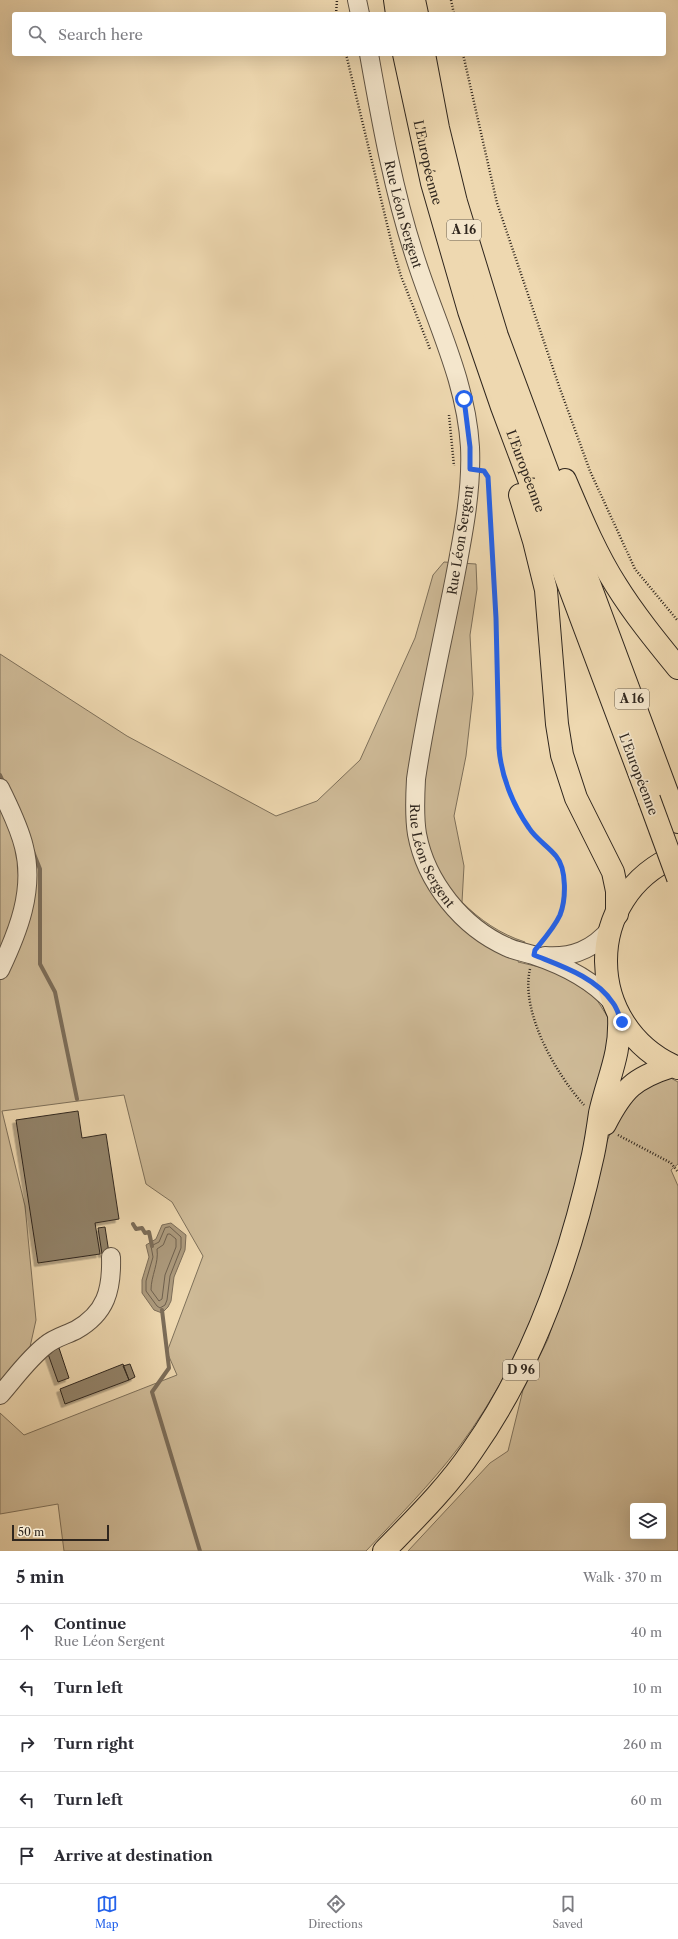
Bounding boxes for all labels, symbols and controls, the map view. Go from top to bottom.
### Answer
search box [12,12,666,56]
icon: search [26,23,48,45]
text: Search here [58,25,143,44]
street label: L'Européenne [411,118,446,207]
street label: Rue Léon Sergent [382,159,426,271]
road number: A 16 [447,220,481,240]
route start [455,390,473,408]
street label: L'Européenne [503,427,549,514]
street label: Rue Léon Sergent [443,484,477,596]
road number: A 16 [615,689,649,709]
street label: L'Européenne [616,731,662,817]
street label: Rue Léon Sergent [407,804,459,911]
route end [613,1013,631,1031]
road number: D 96 [503,1360,539,1380]
map controls [630,1503,666,1539]
button: layers [630,1503,666,1539]
scale bar [12,1523,109,1542]
text: 50 m [18,1525,44,1539]
text: 5 min [16,1567,64,1587]
text: Walk · 370 m [583,1569,662,1585]
text: Continue [54,1614,126,1633]
icon: ahead [16,1621,38,1643]
text: 40 m [631,1624,662,1640]
text: Rue Léon Sergent [54,1633,165,1649]
icon: left [16,1677,38,1699]
text: Turn left [54,1678,123,1697]
text: 10 m [633,1680,662,1696]
icon: right [16,1733,38,1755]
text: Turn right [54,1734,134,1753]
text: 260 m [623,1736,662,1752]
icon: left [16,1789,38,1811]
text: Turn left [54,1790,123,1809]
text: 60 m [631,1792,662,1808]
icon: arrive [16,1845,38,1867]
text: Arrive at destination [54,1846,213,1865]
tab: Map [95,1893,119,1931]
tab: Directions [308,1893,363,1931]
tab: Saved [553,1893,583,1931]

